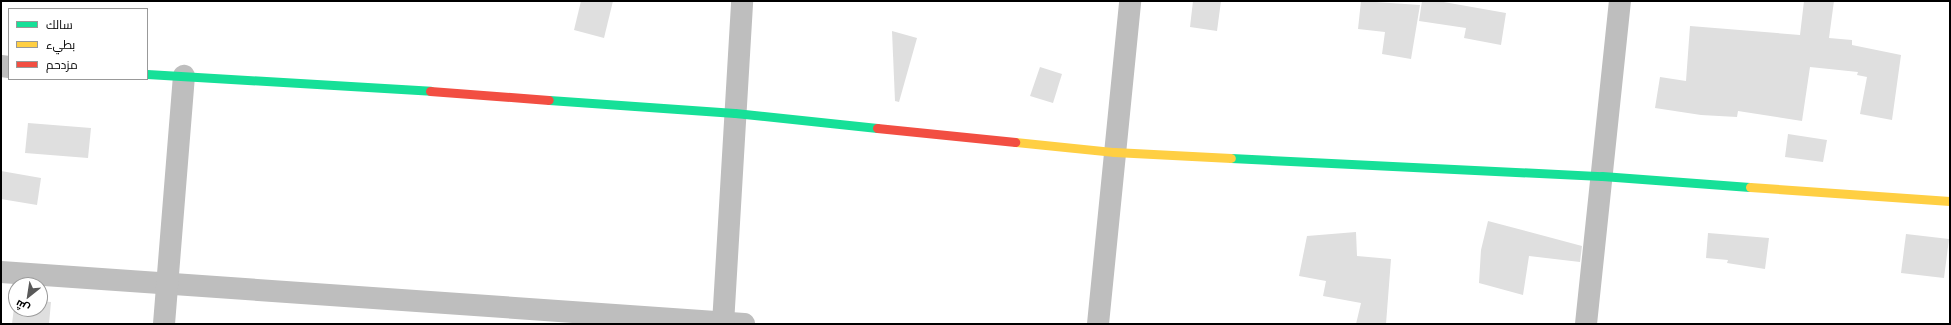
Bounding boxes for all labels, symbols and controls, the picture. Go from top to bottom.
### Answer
legend [8,8,148,80]
text: سالك [46,17,73,32]
text: بطيء [46,37,75,52]
text: مزدحم [46,57,78,72]
north arrow [8,277,48,317]
text: ش [13,297,32,316]

